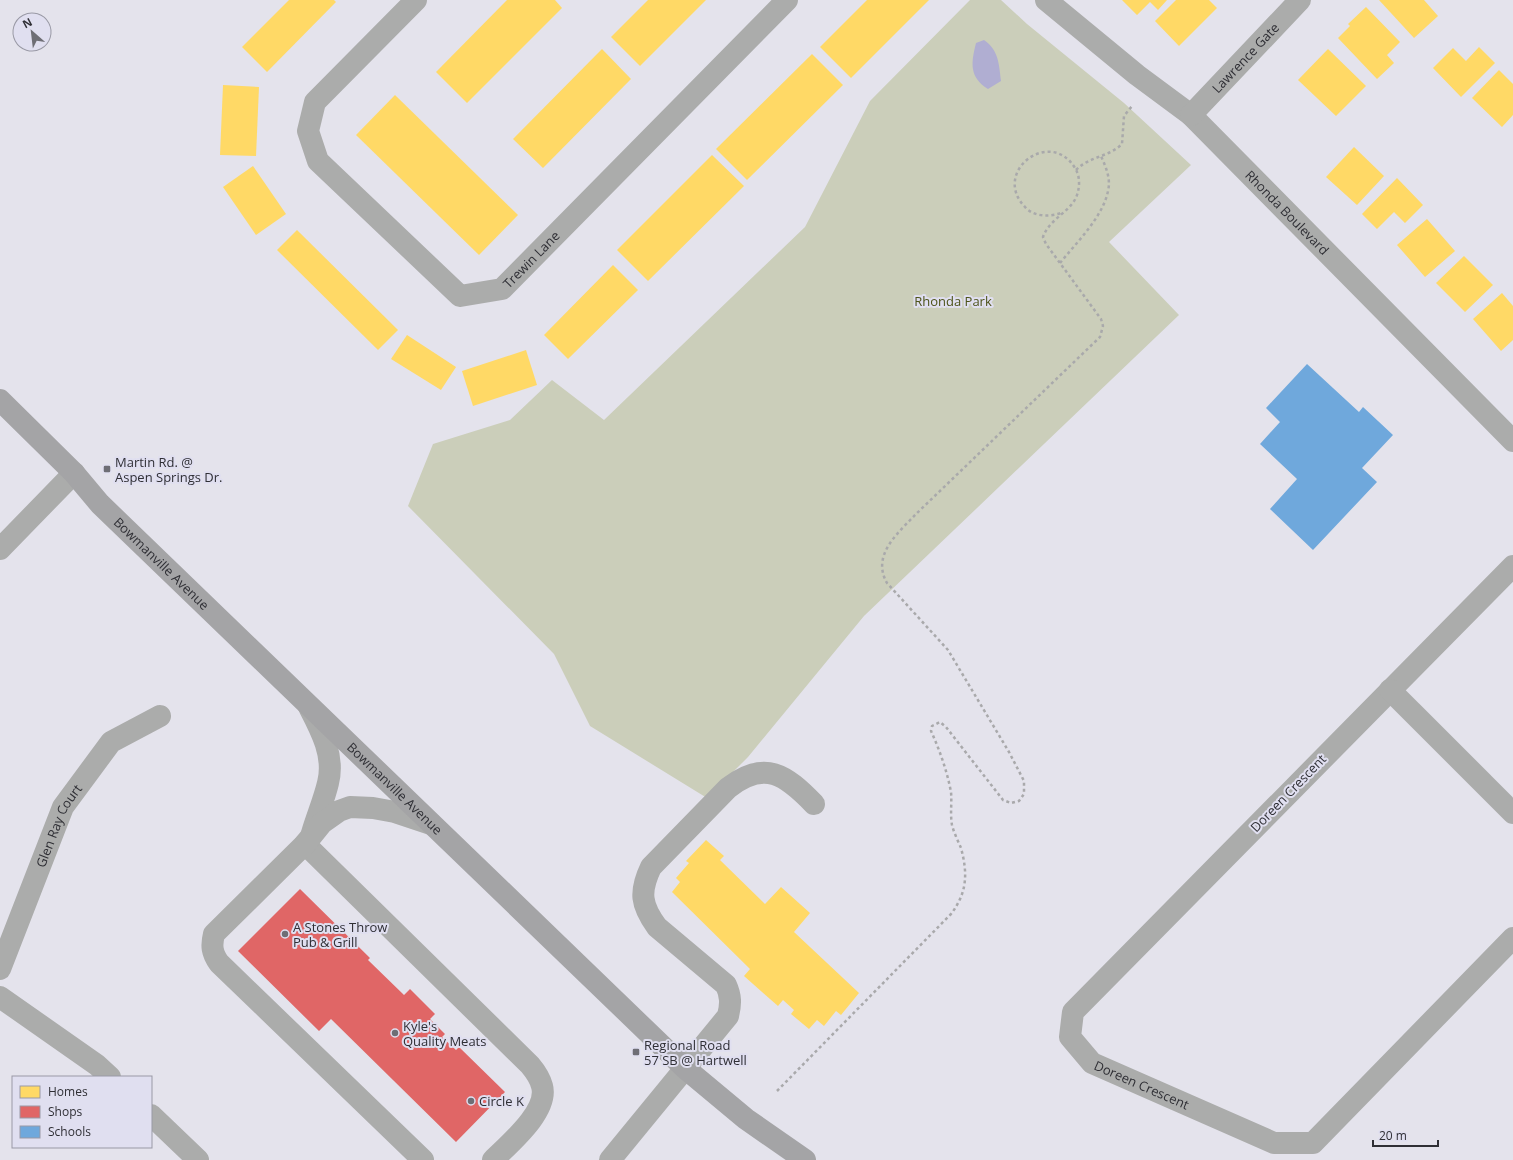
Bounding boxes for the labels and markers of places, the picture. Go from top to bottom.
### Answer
place label: Martin Rd. @ Aspen Springs Dr. [115,453,222,486]
marker: Martin Rd. @ Aspen Springs Dr. [102,464,112,474]
place label: A Stones Throw Pub & Grill [293,918,387,951]
marker: A Stones Throw Pub & Grill [280,929,290,939]
place label: Kyle's Quality Meats [403,1017,486,1050]
marker: Kyle's Quality Meats [390,1028,400,1038]
place label: Regional Road 57 SB @ Hartwell [644,1036,747,1069]
marker: Regional Road 57 SB @ Hartwell [631,1047,641,1057]
place label: Circle K [479,1092,524,1110]
marker: Circle K [466,1096,476,1106]

